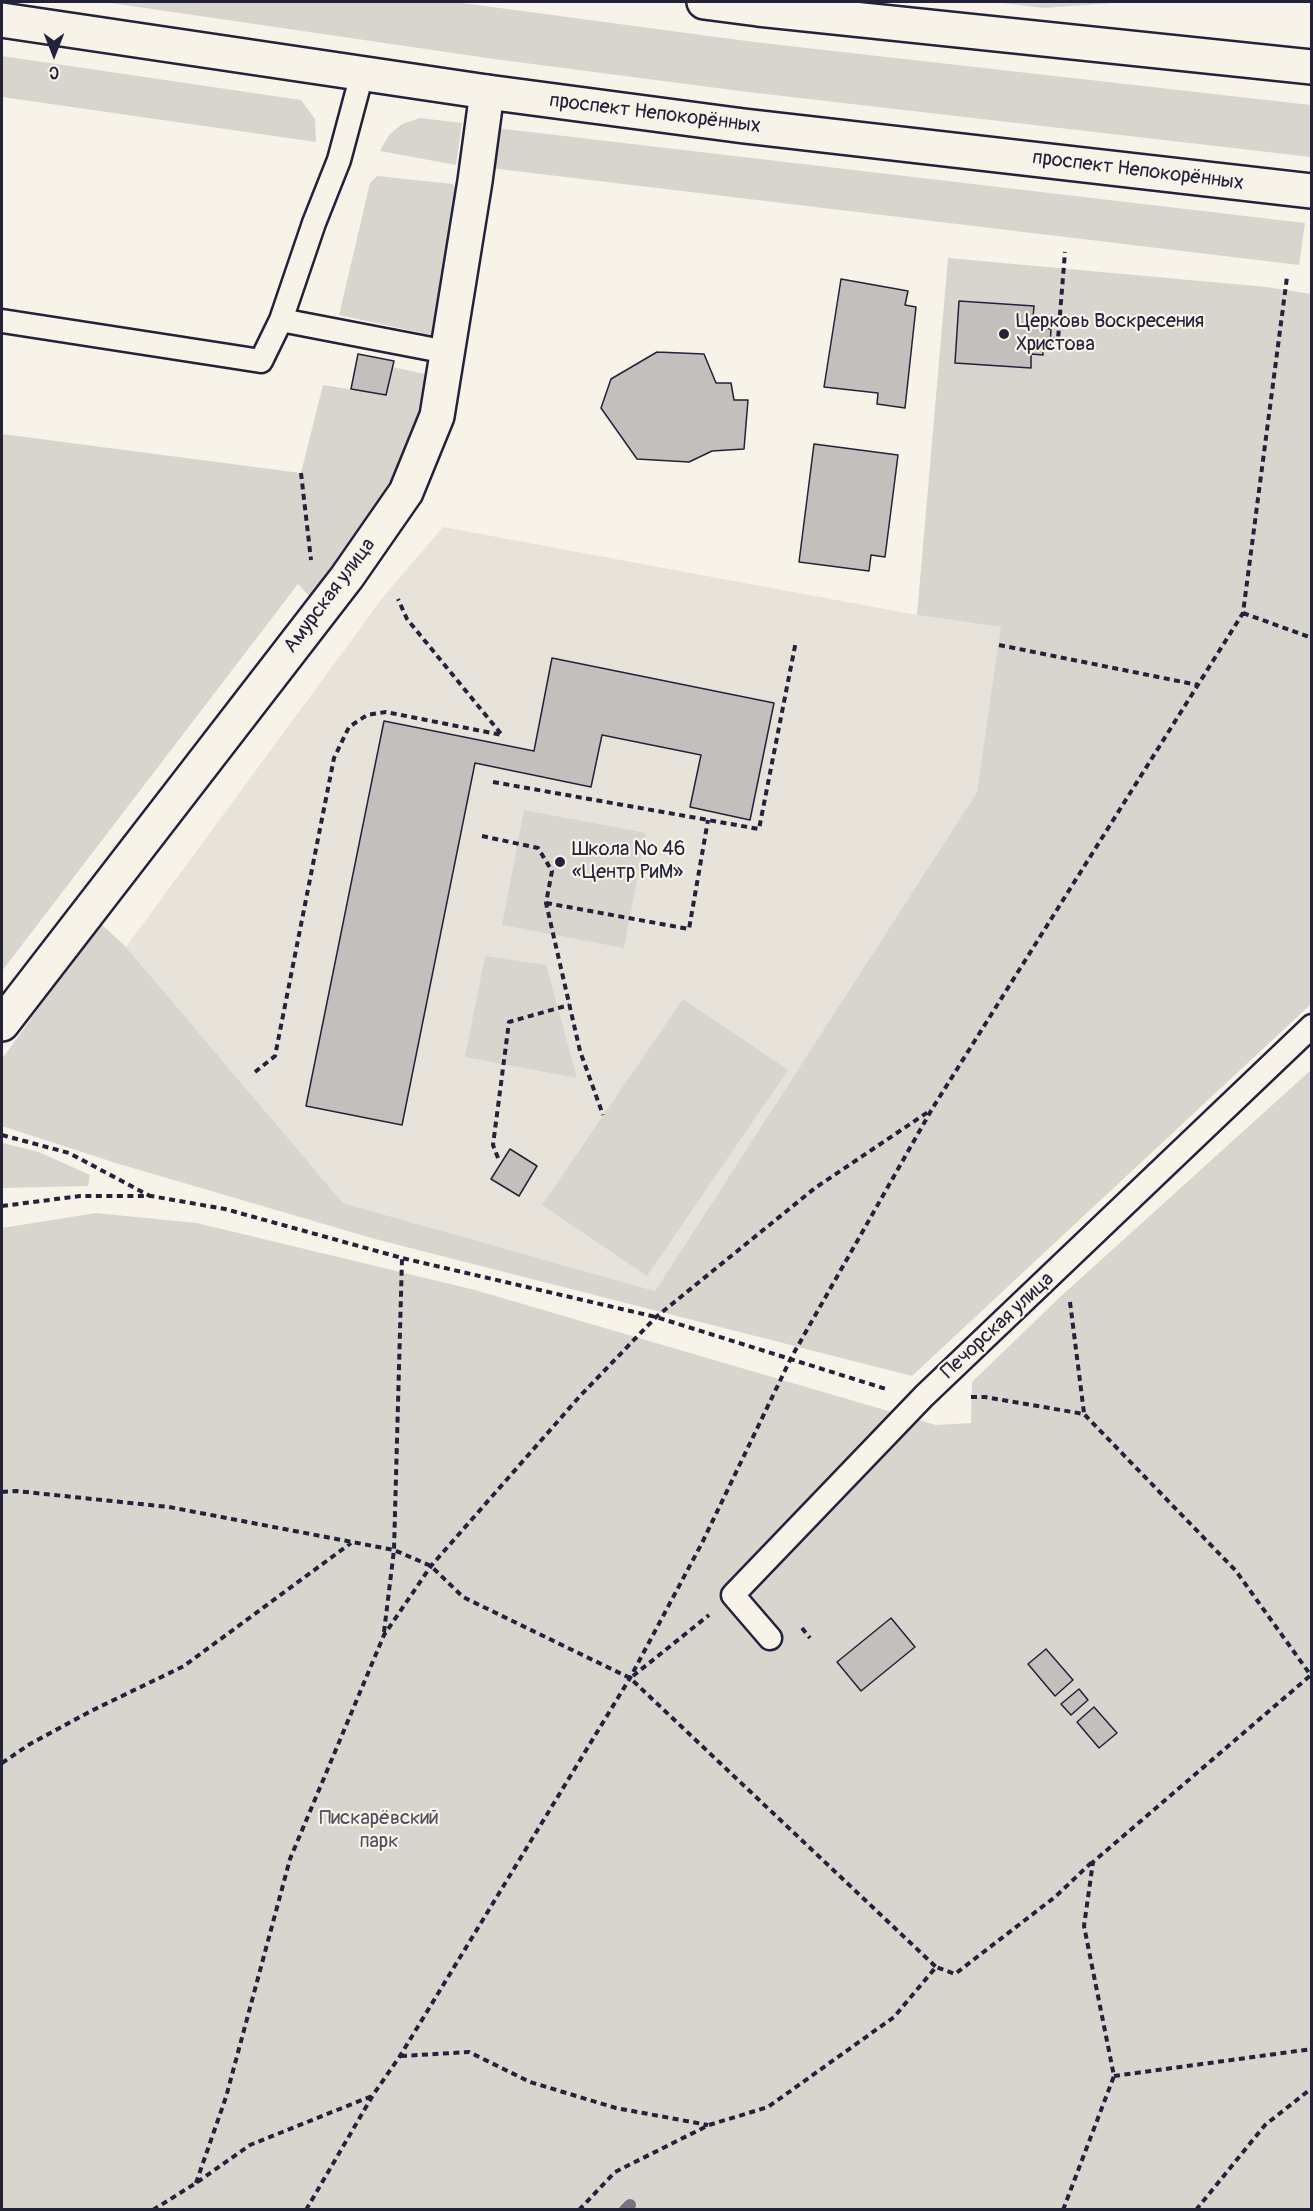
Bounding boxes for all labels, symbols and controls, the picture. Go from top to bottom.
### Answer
north arrow [24,24,84,84]
text: С [49,62,59,82]
street label: проспект Непокорённых [548,89,762,139]
street label: проспект Непокорённых [1031,146,1245,196]
place label: Церковь Воскресения Христова [1016,310,1204,357]
marker: Церковь Воскресения Христова [997,327,1011,341]
street label: Амурская улица [279,534,381,658]
place label: Школа № 46 «Центр РиМ» [572,838,685,885]
marker: Школа № 46 «Центр РиМ» [553,855,567,869]
street label: Печорская улица [937,1268,1059,1384]
park label: Пискарёвский парк [319,1807,439,1854]

